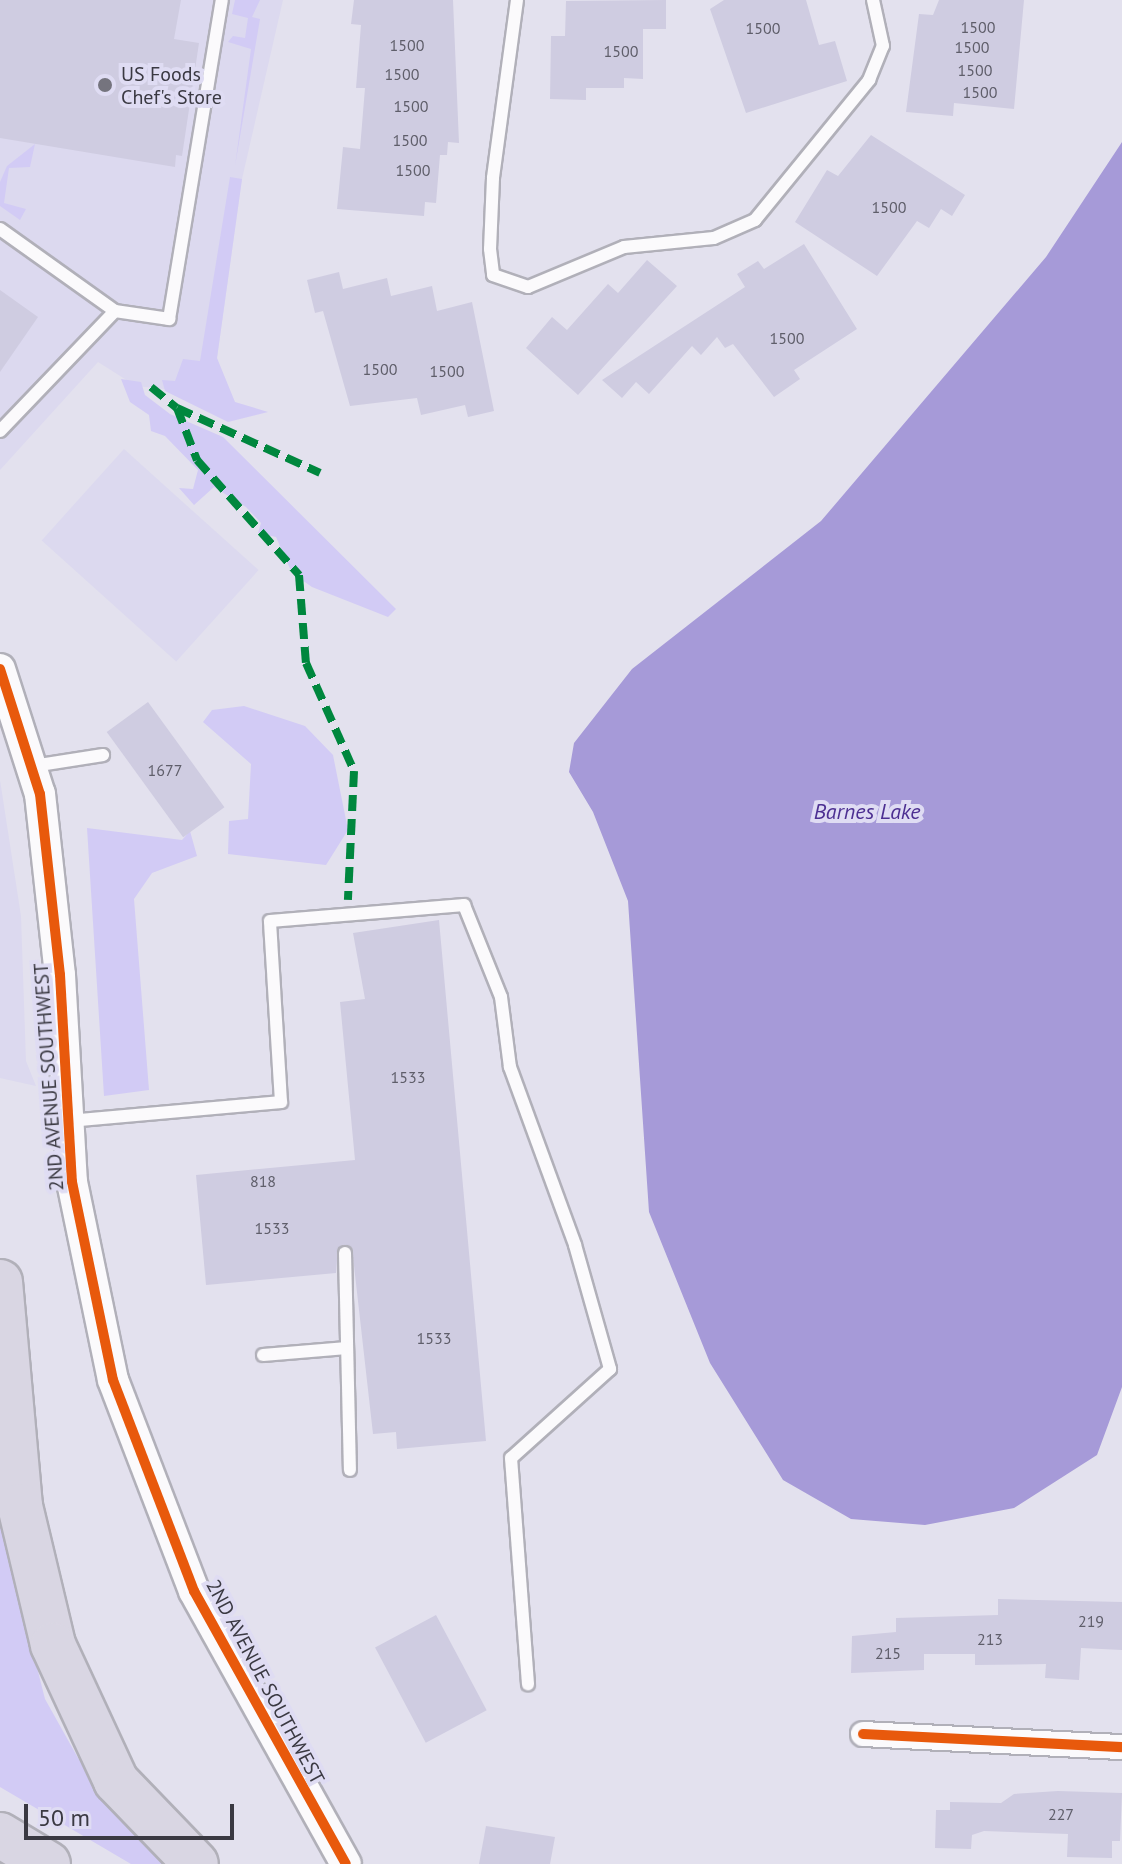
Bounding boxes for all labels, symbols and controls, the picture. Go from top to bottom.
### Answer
house number: 1500 [961,17,995,37]
house number: 1500 [746,18,780,38]
house number: 1500 [390,35,424,55]
house number: 1500 [955,37,989,57]
house number: 1500 [604,41,638,61]
house number: 1500 [958,60,992,80]
place label: US Foods Chef's Store [121,62,222,109]
house number: 1500 [385,64,419,84]
marker: US Foods Chef's Store [96,76,114,94]
house number: 1500 [963,82,997,102]
house number: 1500 [394,96,428,116]
house number: 1500 [393,130,427,150]
house number: 1500 [396,160,430,180]
house number: 1500 [872,197,906,217]
house number: 1500 [770,328,804,348]
house number: 1500 [363,359,397,379]
house number: 1500 [430,361,464,381]
house number: 1677 [148,760,182,780]
water label: Barnes Lake [814,799,920,825]
street label: 2ND AVENUE SOUTHWEST [29,962,69,1192]
house number: 1533 [391,1067,425,1087]
house number: 818 [250,1171,276,1191]
house number: 1533 [255,1218,289,1238]
house number: 1533 [417,1328,451,1348]
street label: 2ND AVENUE SOUTHWEST [201,1575,329,1789]
house number: 219 [1078,1611,1104,1631]
house number: 213 [977,1629,1003,1649]
house number: 215 [875,1643,901,1663]
scale bar [28,1788,238,1838]
text: 50 m [38,1802,90,1833]
house number: 227 [1048,1804,1074,1824]

